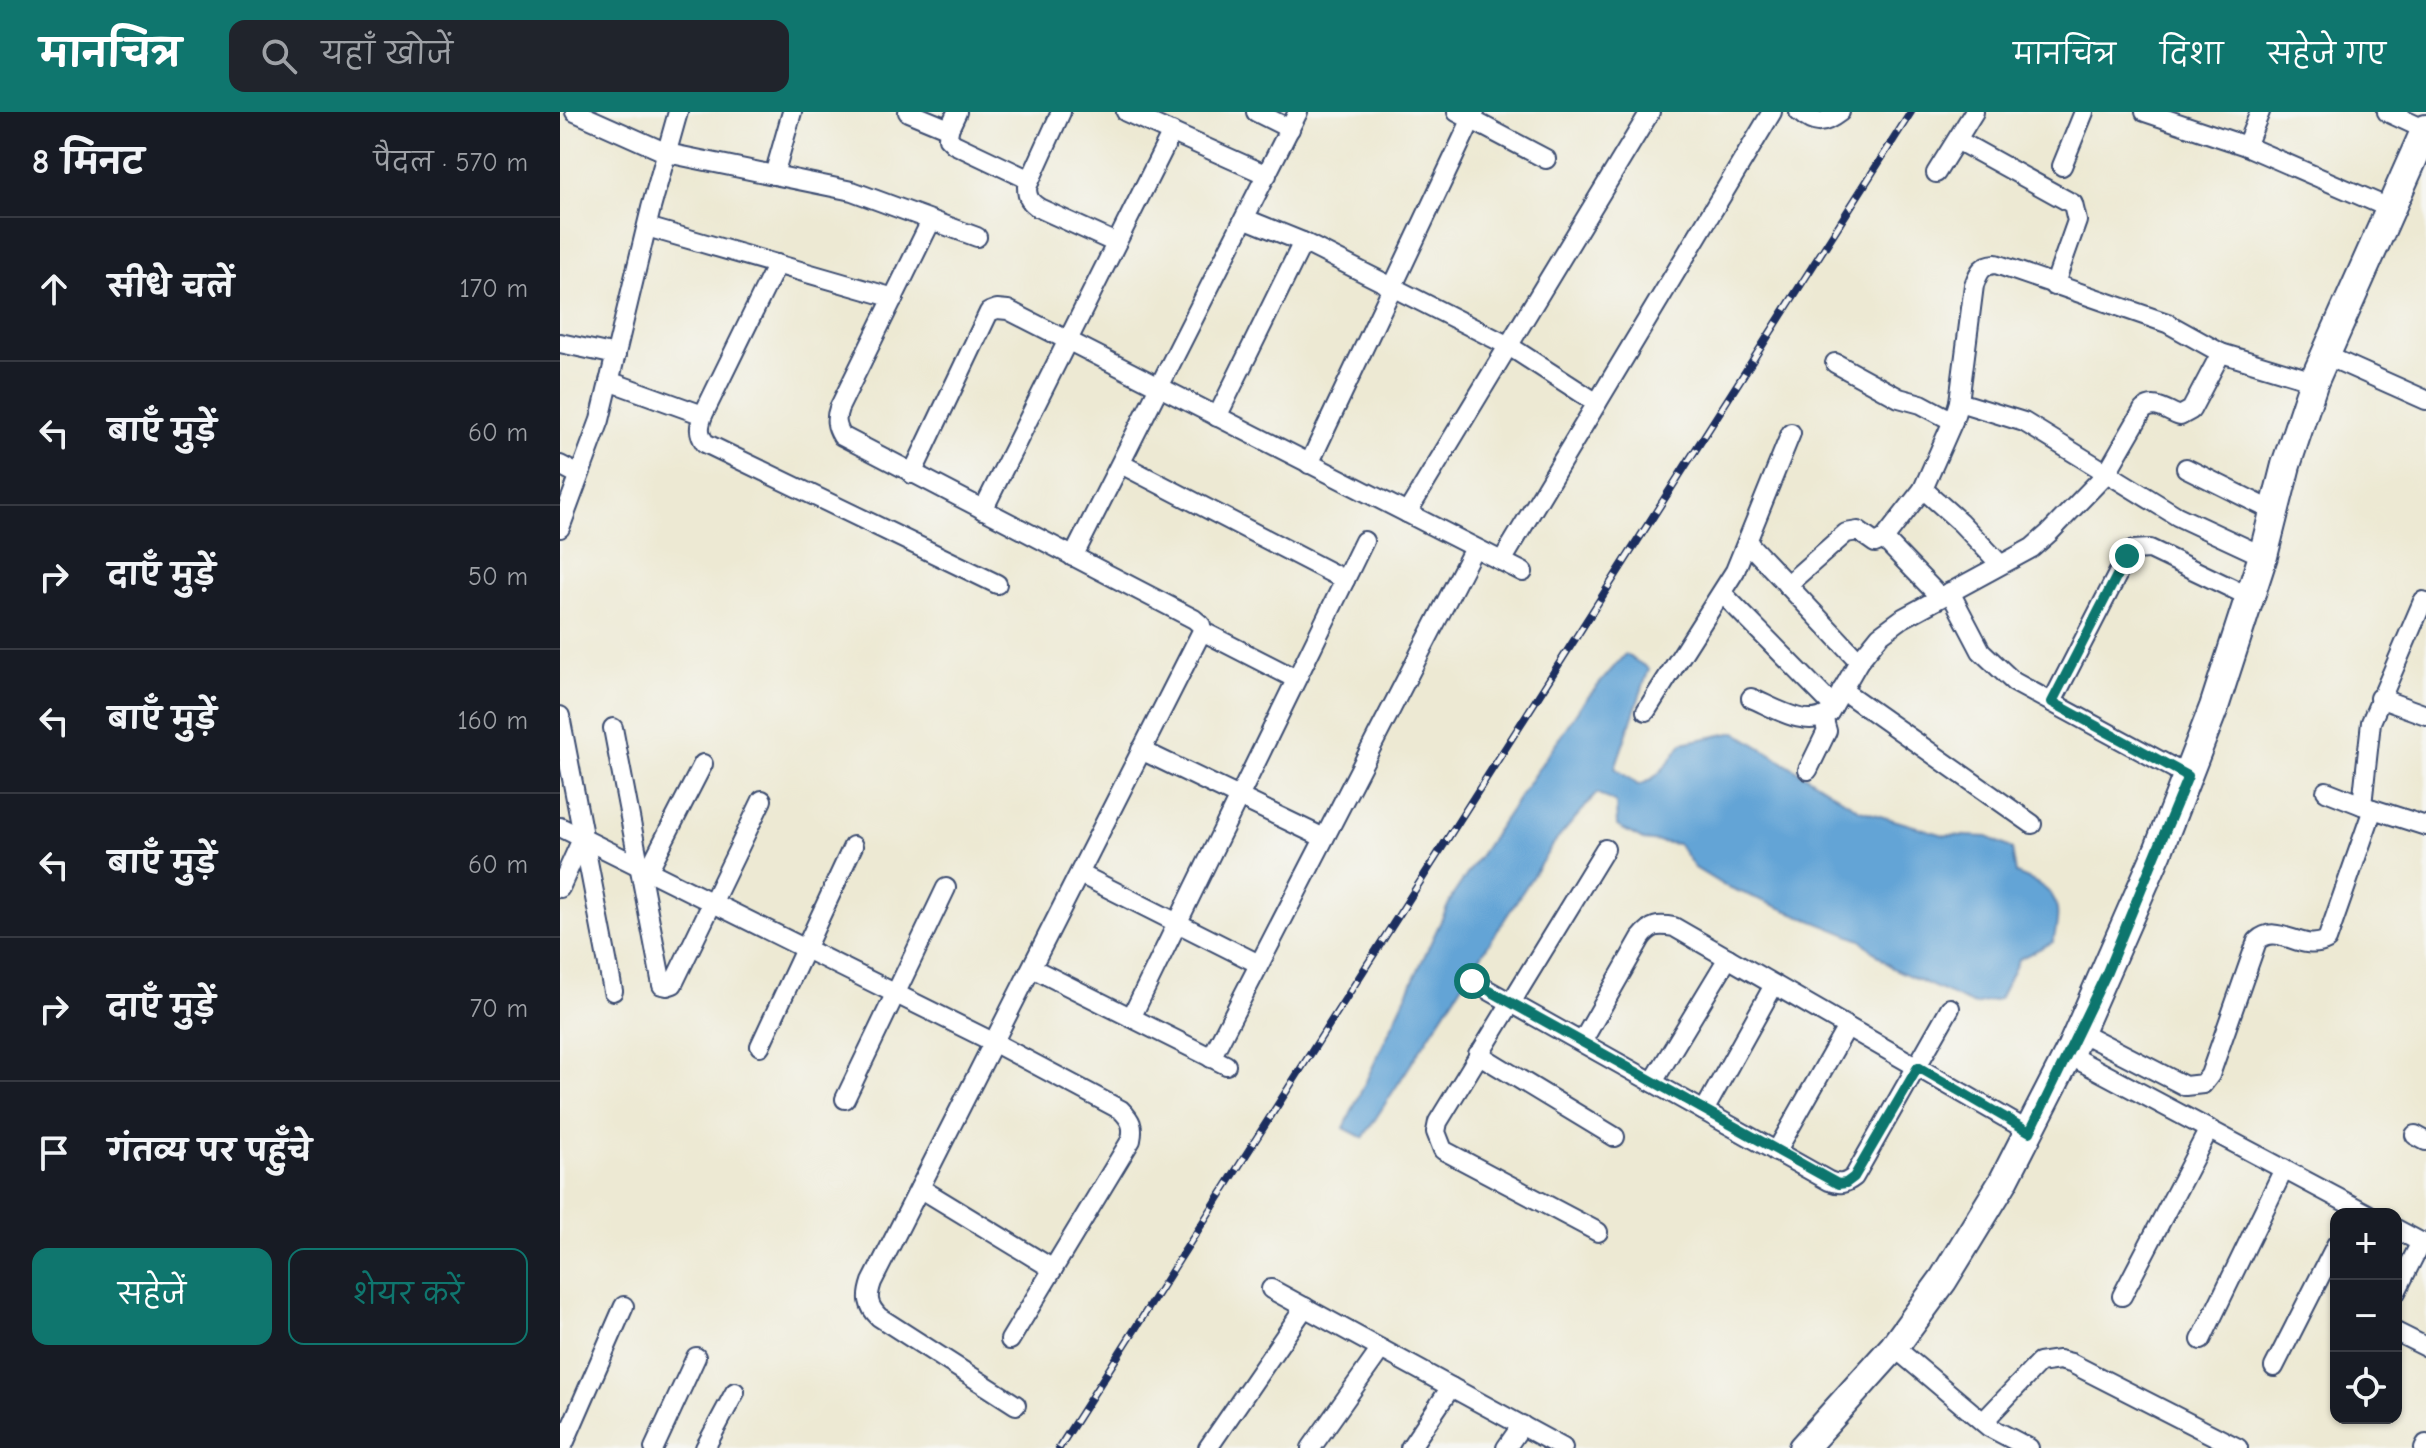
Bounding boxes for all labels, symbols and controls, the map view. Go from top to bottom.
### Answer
search box [229,20,789,92]
text: मानचित्र [40,32,181,76]
icon: search [257,34,301,78]
text: यहाँ खोजें [321,37,453,72]
text: मानचित्र [2013,39,2116,71]
text: दिशा [2160,39,2224,71]
text: सहेजे गए [2268,39,2386,71]
text: 8 मिनट [32,142,144,182]
text: पैदल · 570 m [374,148,528,178]
icon: ahead [32,267,76,311]
text: सीधे चलें [108,270,234,305]
text: 170 m [459,274,528,304]
icon: left [32,411,76,455]
text: बाएँ मुड़ें [108,414,216,449]
text: 60 m [468,418,528,448]
route end [2109,538,2145,574]
icon: right [32,555,76,599]
text: दाएँ मुड़ें [108,558,215,593]
text: 50 m [468,562,528,592]
icon: left [32,699,76,743]
text: बाएँ मुड़ें [108,702,216,737]
text: 160 m [458,706,528,736]
icon: left [32,843,76,887]
text: बाएँ मुड़ें [108,846,216,881]
text: 60 m [468,850,528,880]
route start [1454,963,1490,999]
icon: right [32,987,76,1031]
text: दाएँ मुड़ें [108,990,215,1025]
text: 70 m [470,994,528,1024]
icon: arrive [32,1131,76,1175]
text: गंतव्य पर पहुँचे [108,1134,312,1169]
map controls [2330,1208,2402,1424]
button: + [2330,1208,2402,1280]
button: सहेजें [32,1248,272,1345]
button: शेयर करें [288,1248,528,1345]
button: − [2330,1280,2402,1352]
button: locate [2330,1352,2402,1424]

